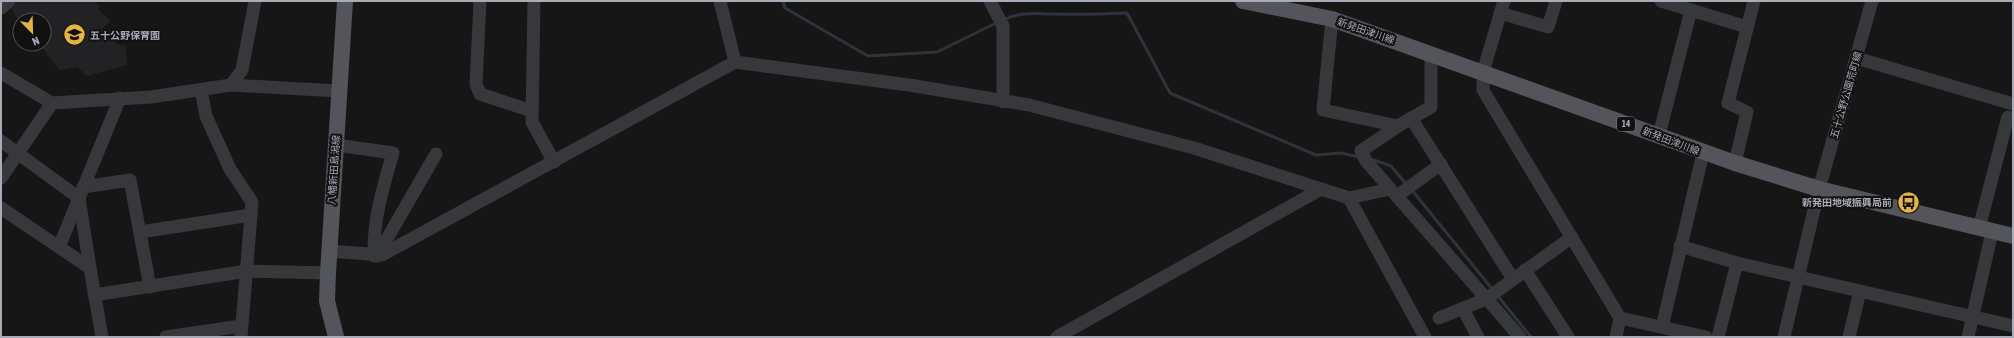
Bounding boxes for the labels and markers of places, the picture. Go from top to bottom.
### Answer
school or university icon: 五十公野保育園 [62,22,88,48]
place label: 五十公野保育園 [90,30,160,41]
bus stop icon: 新発田地域振興局前 [1895,189,1921,215]
place label: 新発田地域振興局前 [1802,197,1892,208]

